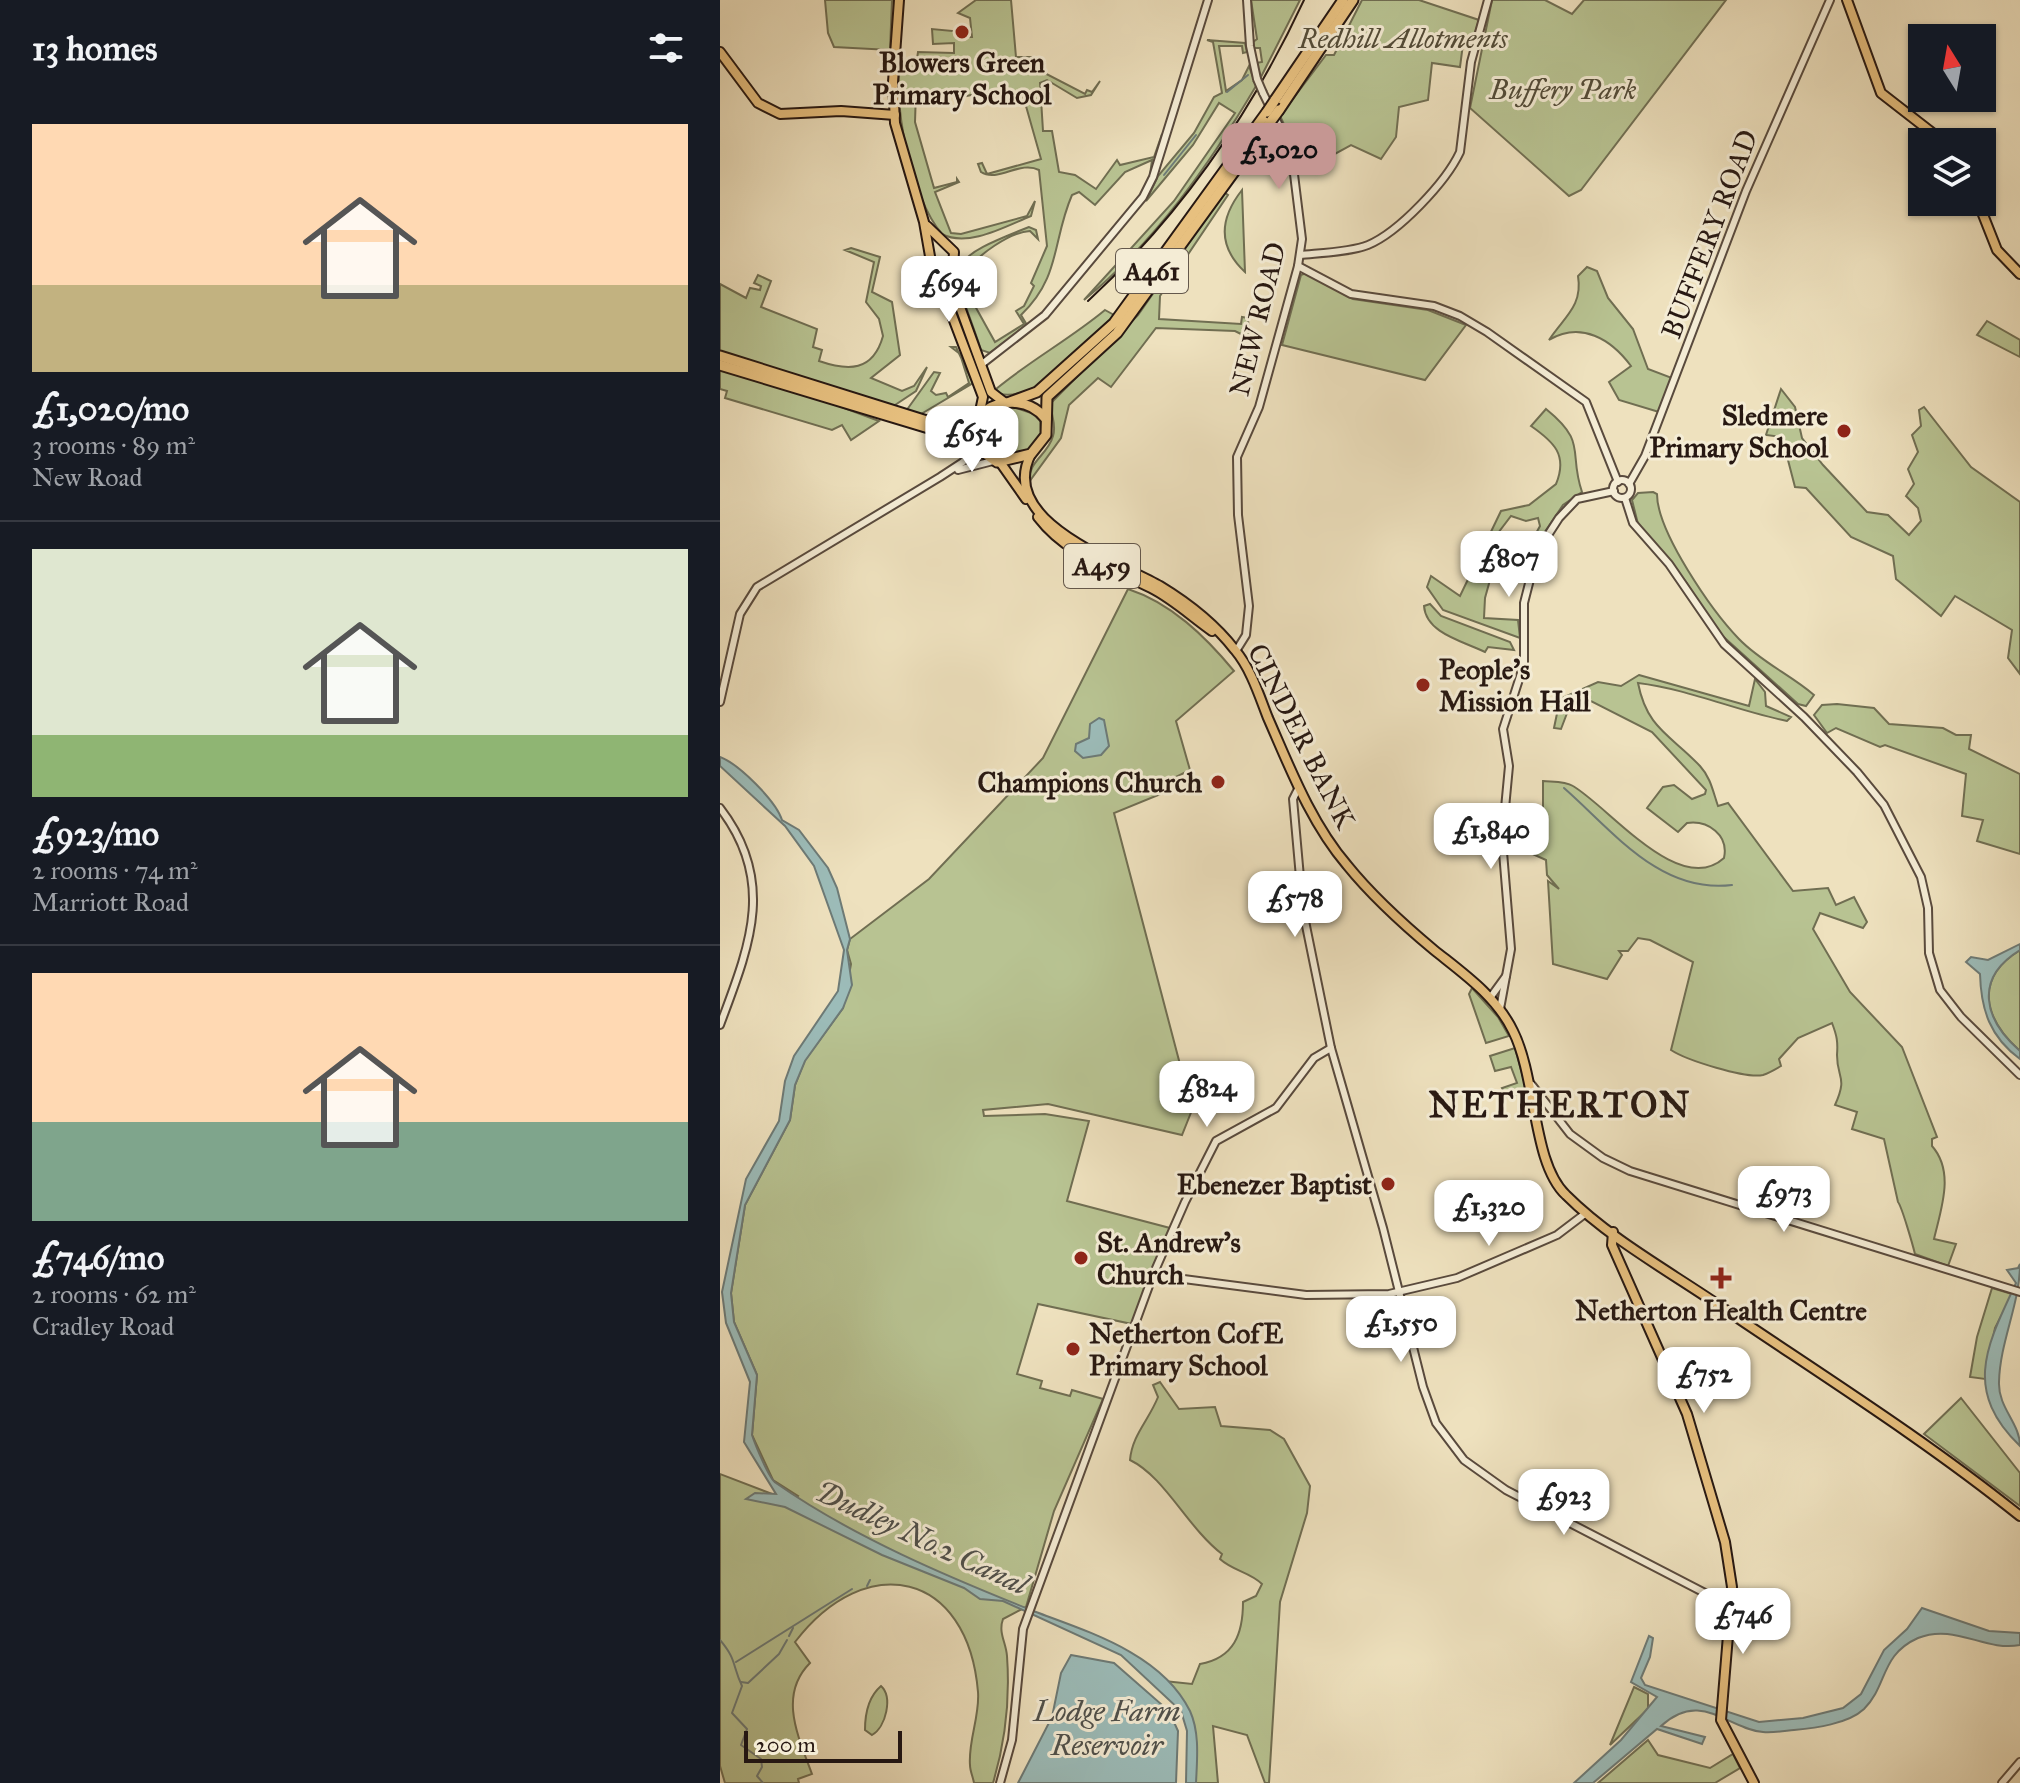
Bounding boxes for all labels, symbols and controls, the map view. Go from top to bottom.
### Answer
park label: Redhill Allotments [1297,21,1508,56]
marker: Blowers Green Primary School [953,23,971,41]
north arrow [1908,24,1996,112]
map controls [1908,24,1996,216]
icon: filters [644,26,688,70]
text: 13 homes [32,28,157,69]
place label: Blowers Green Primary School [873,45,1052,112]
park label: Buffery Park [1488,72,1637,108]
pin: £1,020 [1214,123,1344,191]
street label: BUFFERY ROAD [1654,125,1765,344]
button: layers [1908,128,1996,216]
text: £1,020 [1240,133,1318,165]
icon: home [288,176,432,320]
street label: NEW ROAD [1221,239,1293,400]
road number: A461 [1116,249,1188,293]
pin: £694 [902,256,996,324]
text: £694 [919,266,979,298]
text: £1,020/mo [32,388,189,429]
place label: Sledmere Primary School [1649,398,1828,465]
pin: £654 [925,406,1019,474]
text: £654 [943,416,1001,448]
marker: Sledmere Primary School [1835,422,1853,440]
text: 3 rooms · 89 m² [32,429,195,461]
text: New Road [32,461,143,493]
pin: £807 [1462,531,1556,599]
text: £807 [1479,541,1539,573]
road number: A459 [1064,544,1140,588]
icon: home [288,601,432,745]
street label: CINDER BANK [1240,638,1364,836]
place label: People's Mission Hall [1439,652,1591,719]
marker: People's Mission Hall [1414,676,1432,694]
place label: Champions Church [978,765,1202,800]
marker: Champions Church [1209,773,1227,791]
pin: £1,840 [1426,803,1556,871]
text: £923/mo [32,813,159,854]
text: £1,840 [1452,813,1530,845]
text: 2 rooms · 74 m² [32,854,198,886]
pin: £578 [1248,871,1342,939]
text: £578 [1266,881,1324,913]
text: Marriott Road [32,886,189,918]
icon: home [288,1025,432,1169]
pin: £824 [1160,1061,1254,1129]
text: £824 [1177,1071,1237,1103]
district label: NETHERTON [1429,1083,1691,1127]
pin: £973 [1737,1166,1831,1234]
place label: Ebenezer Baptist [1177,1167,1372,1202]
marker: Ebenezer Baptist [1379,1175,1397,1193]
text: £973 [1756,1176,1812,1208]
pin: £1,320 [1424,1180,1554,1248]
text: £1,320 [1452,1190,1526,1222]
place label: St. Andrew's Church [1097,1225,1241,1292]
text: £746/mo [32,1237,164,1278]
marker: St. Andrew's Church [1072,1249,1090,1267]
marker: Netherton Health Centre [1710,1267,1732,1289]
text: 2 rooms · 62 m² [32,1278,196,1310]
place label: Netherton Health Centre [1575,1293,1867,1328]
pin: £1,550 [1336,1296,1466,1364]
text: £1,550 [1364,1306,1438,1338]
text: Cradley Road [32,1310,174,1342]
place label: Netherton CofE Primary School [1089,1316,1283,1383]
marker: Netherton CofE Primary School [1064,1340,1082,1358]
pin: £752 [1657,1347,1751,1415]
text: £752 [1676,1357,1732,1389]
pin: £923 [1517,1469,1611,1537]
water label: Dudley No.2 Canal [810,1473,1037,1604]
text: £923 [1536,1479,1592,1511]
pin: £746 [1696,1588,1790,1656]
text: £746 [1713,1598,1773,1630]
water label: Lodge Farm Reservoir [1031,1693,1181,1763]
scale bar [744,1727,902,1763]
text: 200 m [756,1731,816,1758]

